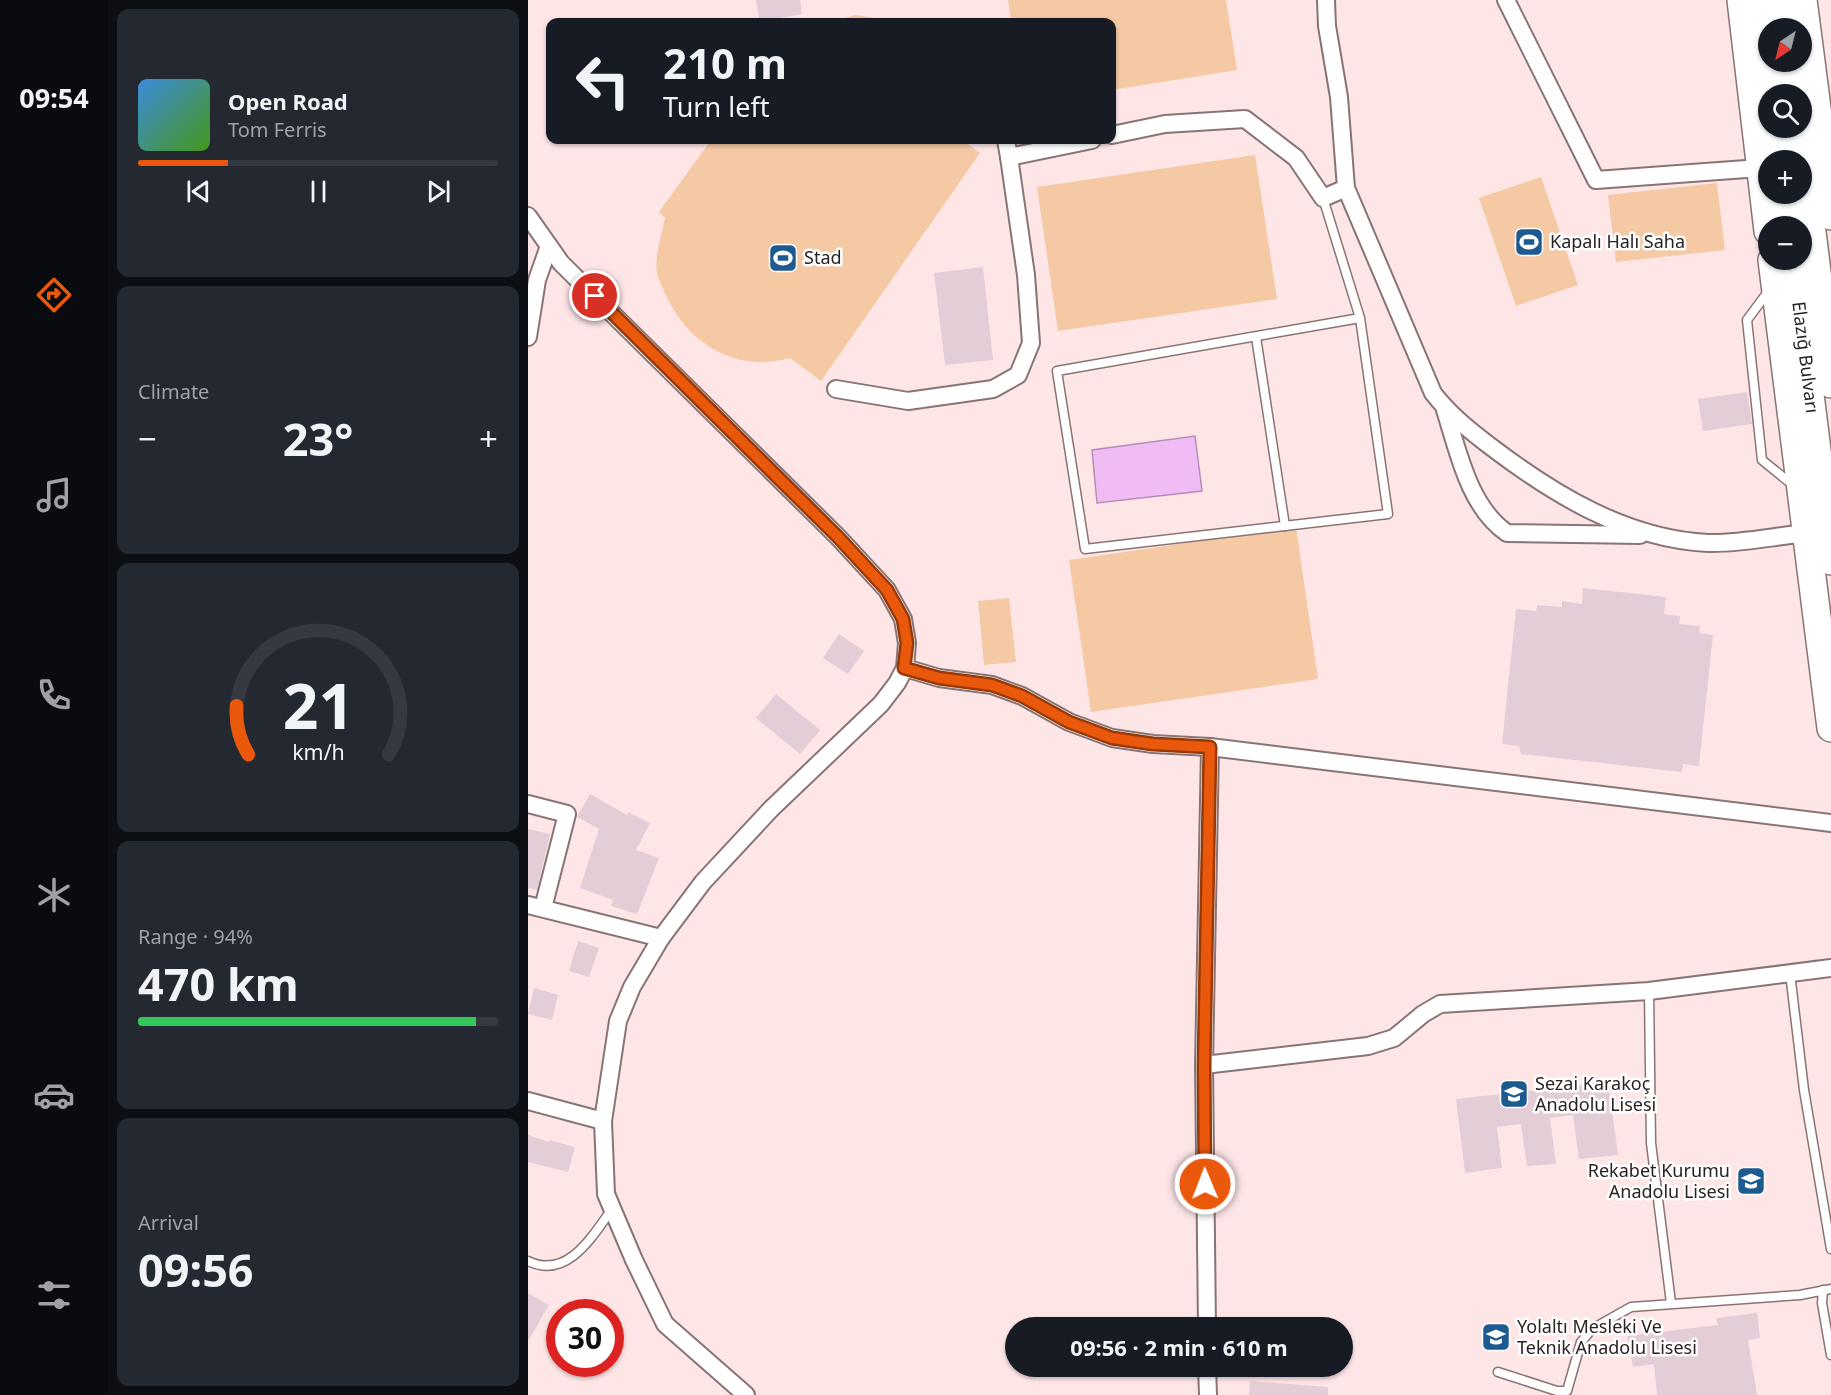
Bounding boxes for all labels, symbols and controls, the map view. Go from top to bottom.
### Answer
north arrow [1758,18,1812,72]
map controls [1758,18,1812,270]
text: 210 m [663,34,787,91]
icon: left [564,42,642,120]
text: 09:54 [19,79,89,116]
button: search [1758,84,1812,138]
text: Open Road [228,86,348,116]
text: Turn left [663,88,769,125]
text: Tom Ferris [228,116,327,143]
button: + [1758,150,1812,204]
icon: previous [182,175,215,208]
icon: pause [302,175,335,208]
icon: next [422,175,455,208]
button: − [1758,216,1812,270]
sports icon: Kapalı Halı Saha [1513,226,1545,258]
place label: Kapalı Halı Saha [1550,229,1685,253]
sports icon: Stad [767,242,799,274]
place label: Stad [804,245,842,269]
pin [569,270,620,321]
icon: directions [33,274,75,316]
icon: arrive [578,279,611,312]
street label: Elazığ Bulvarı [1787,300,1825,414]
text: Climate [138,378,209,405]
text: 23° [283,408,353,469]
text: − [138,416,157,461]
text: + [479,416,498,461]
icon: music [33,474,75,516]
text: 21 [282,662,354,747]
icon: phone [33,674,75,716]
text: km/h [292,737,344,766]
icon: climate [33,874,75,916]
text: Range · 94% [138,923,253,950]
text: 470 km [138,953,299,1014]
place label: Sezai Karakoç Anadolu Lisesi [1535,1071,1656,1116]
icon: car [33,1074,75,1116]
school or university icon: Sezai Karakoç Anadolu Lisesi [1498,1078,1530,1110]
position arrow [1173,1152,1237,1216]
place label: Rekabet Kurumu Anadolu Lisesi [1588,1158,1730,1203]
school or university icon: Rekabet Kurumu Anadolu Lisesi [1735,1165,1767,1197]
text: Arrival [138,1209,199,1236]
text: 09:56 [138,1239,254,1300]
icon: filters [33,1274,75,1316]
speed limit sign: 30 [546,1299,624,1377]
place label: Yolaltı Mesleki Ve Teknik Anadolu Lisesi [1517,1314,1697,1359]
school or university icon: Yolaltı Mesleki Ve Teknik Anadolu Lisesi [1480,1321,1512,1353]
text: 09:56 · 2 min · 610 m [1070,1332,1288,1362]

